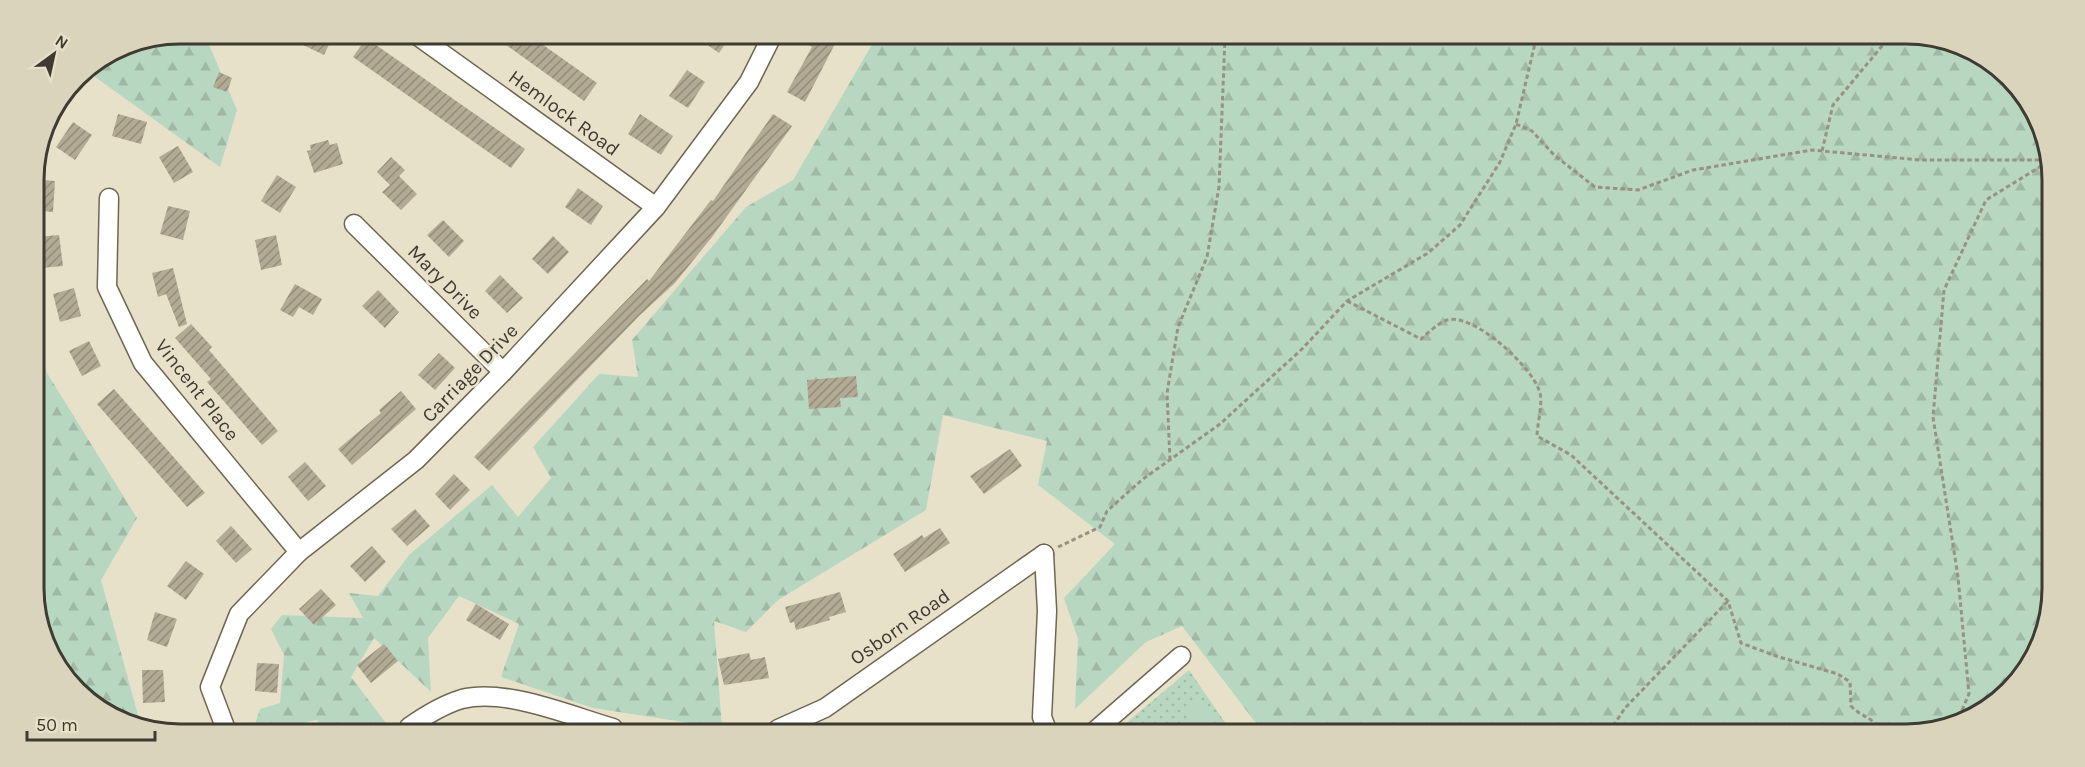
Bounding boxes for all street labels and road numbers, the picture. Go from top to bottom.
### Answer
street label: Hemlock Road [504,65,624,161]
street label: Mary Drive [403,240,487,324]
street label: Carriage Drive [417,319,523,427]
street label: Vincent Place [150,335,244,445]
street label: Osborn Road [846,584,954,670]

